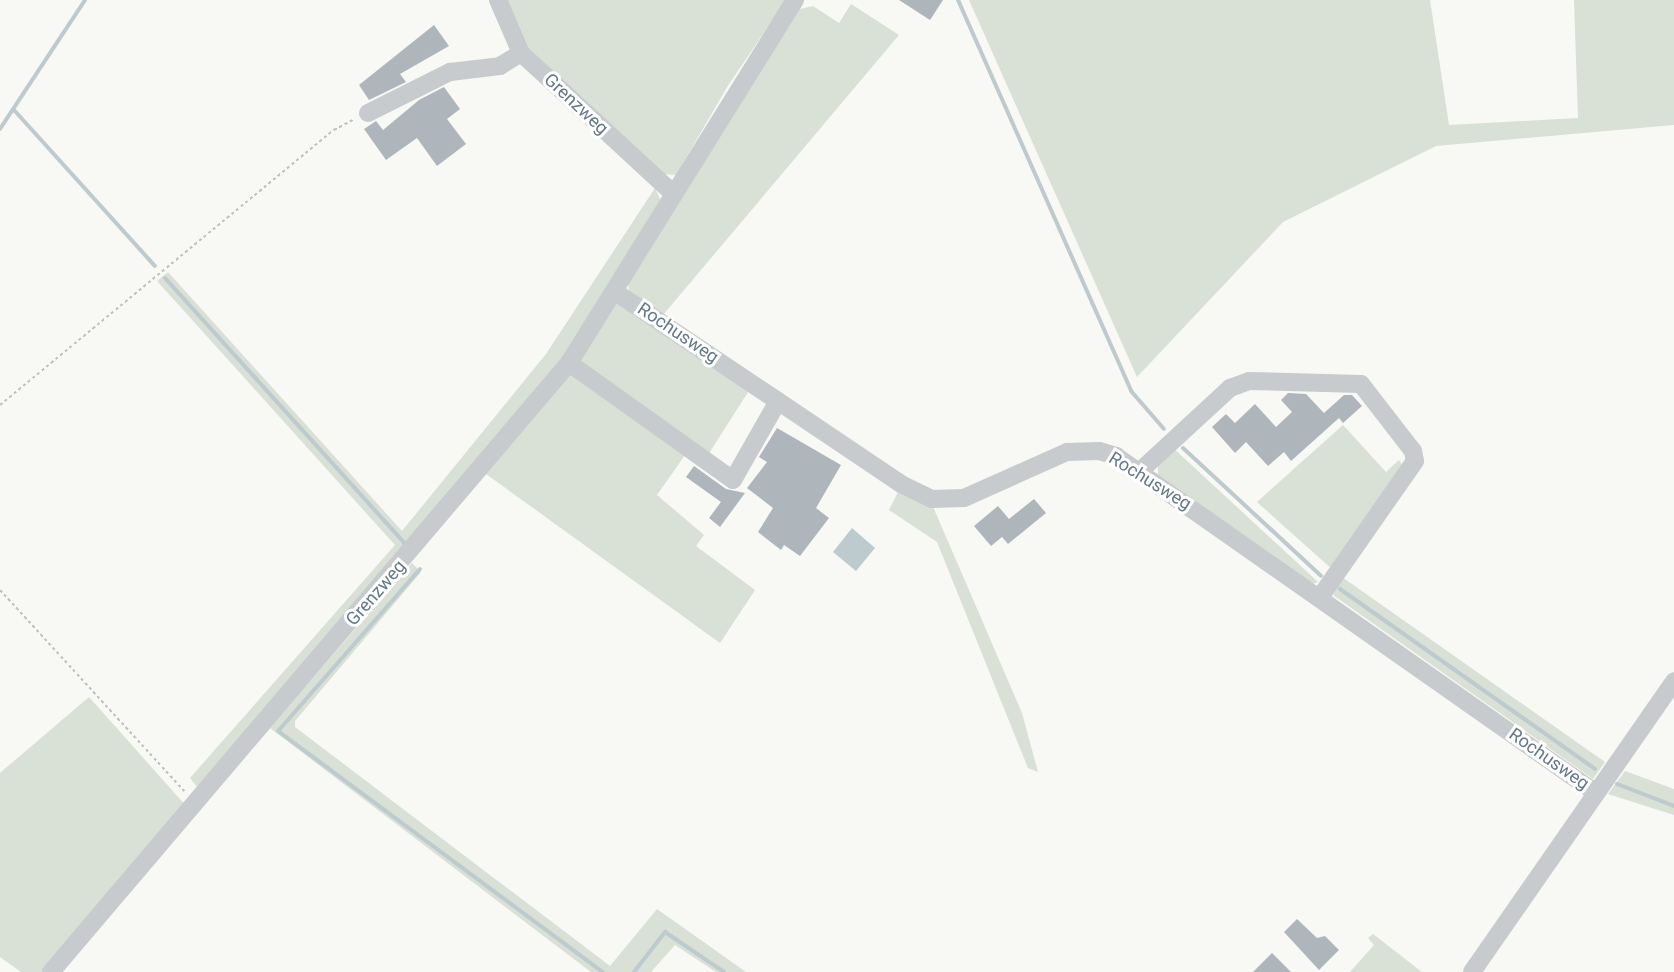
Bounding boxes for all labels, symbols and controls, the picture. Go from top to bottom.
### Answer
street label: Grenzweg [539,69,613,139]
street label: Rochusweg [633,298,723,368]
street label: Rochusweg [1105,447,1195,515]
street label: Grenzweg [342,556,410,630]
street label: Rochusweg [1505,723,1593,795]

